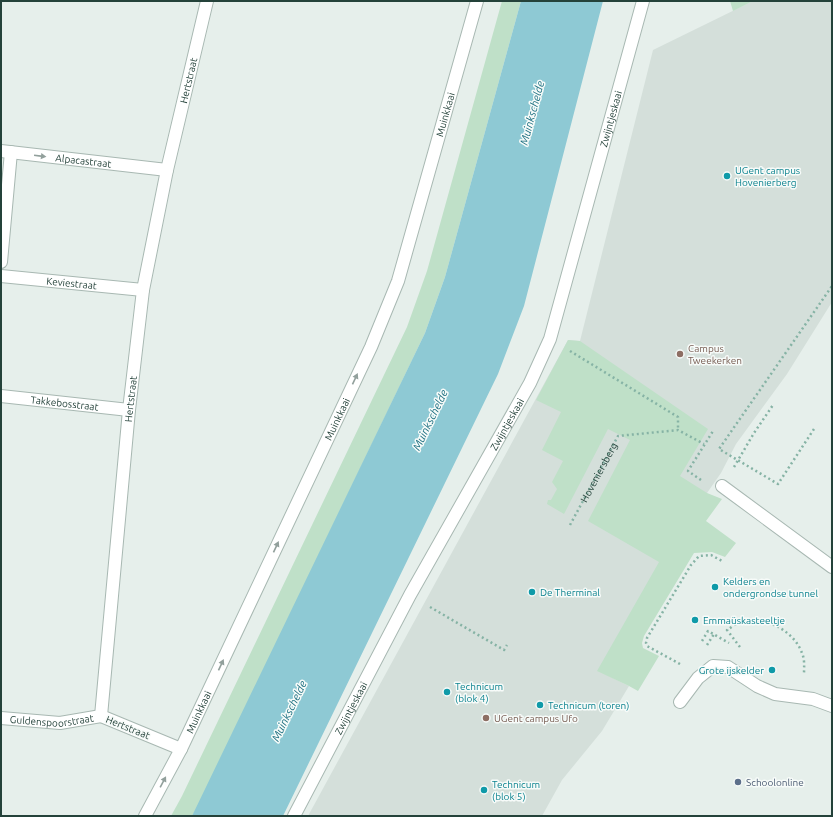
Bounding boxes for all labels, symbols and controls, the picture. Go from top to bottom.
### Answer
street label: Hertstraat [178,57,199,105]
water label: Muinkschelde [518,79,546,146]
street label: Zwijntjeskaai [598,89,624,148]
street label: Muinkkaai [434,91,457,138]
one-way arrow [34,152,46,159]
street label: Alpacastraat [55,152,112,170]
place label: UGent campus Hovenierberg [735,165,800,188]
marker: UGent campus Hovenierberg [722,171,732,181]
street label: Keviestraat [46,276,97,291]
place label: Campus Tweekerken [688,343,742,366]
marker: Campus Tweekerken [675,349,685,359]
one-way arrow [352,374,358,385]
street label: Hertstraat [123,375,139,423]
water label: Muinkschelde [410,387,450,452]
street label: Takkebosstraat [30,394,99,413]
street label: Muinkkaai [323,396,352,442]
street label: Zwijntjeskaai [488,396,526,452]
street label: Hoveniersberg [578,441,619,504]
one-way arrow [273,542,279,553]
place label: Kelders en ondergrondse tunnel [723,576,818,599]
marker: Kelders en ondergrondse tunnel [710,582,720,592]
marker: De Therminal [527,587,537,597]
place label: De Therminal [540,587,600,598]
marker: Emmaüskasteeltje [690,615,700,625]
place label: Emmaüskasteeltje [703,615,785,626]
one-way arrow [218,659,224,671]
place label: Grote ijskelder [699,665,764,676]
marker: Grote ijskelder [767,665,777,675]
water label: Muinkschelde [269,678,309,743]
street label: Zwijntjeskaai [333,680,369,736]
place label: Technicum (blok 4) [455,681,503,704]
marker: Technicum (blok 4) [442,687,452,697]
street label: Muinkkaai [184,689,214,735]
marker: Technicum (toren) [535,700,545,710]
place label: Technicum (toren) [548,700,629,711]
street label: Guldenspoorstraat [9,712,94,729]
marker: UGent campus Ufo [481,713,491,723]
place label: UGent campus Ufo [494,713,578,724]
street label: Hertstraat [104,714,151,741]
one-way arrow [160,776,167,788]
marker: Schoolonline [733,777,743,787]
place label: Schoolonline [746,777,804,788]
place label: Technicum (blok 5) [492,779,540,802]
marker: Technicum (blok 5) [479,785,489,795]

